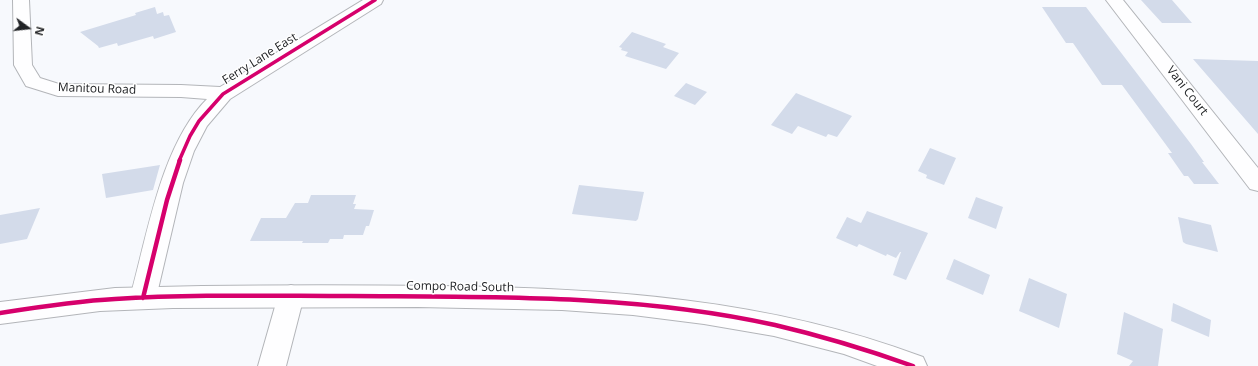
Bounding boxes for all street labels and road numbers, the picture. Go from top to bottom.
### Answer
street label: Ferry Lane East [220,30,300,88]
street label: Vani Court [1163,63,1211,119]
street label: Manitou Road [58,80,136,98]
street label: Compo Road South [406,279,514,295]

